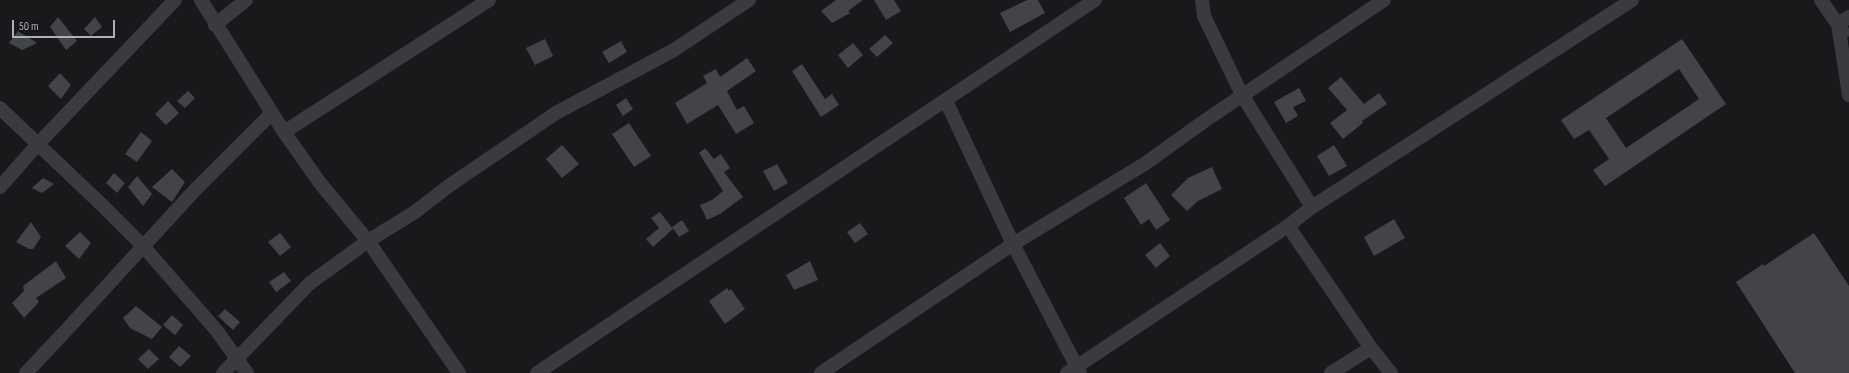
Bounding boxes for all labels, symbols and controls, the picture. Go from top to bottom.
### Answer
scale bar [14,12,117,38]
text: 50 m [19,19,39,34]

